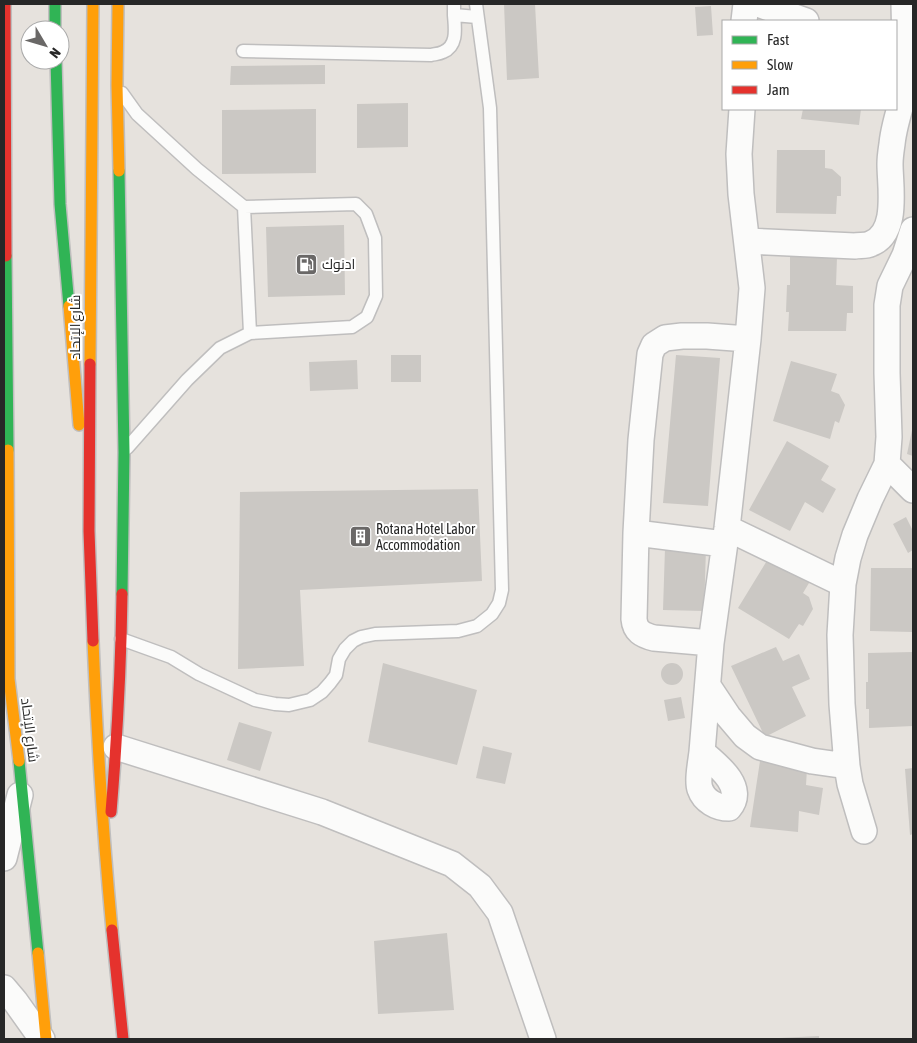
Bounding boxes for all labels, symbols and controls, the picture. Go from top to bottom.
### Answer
north arrow [20,20,70,70]
legend [722,20,897,110]
text: Fast [767,31,789,48]
text: N [46,45,64,61]
text: Slow [767,56,793,73]
text: Jam [767,81,790,98]
fuel station icon: ادنوك [294,252,318,276]
place label: ادنوك [322,256,355,272]
street label: شارع الإتحاد [67,295,84,359]
place label: Rotana Hotel Labor Accommodation [376,521,476,553]
building icon: Rotana Hotel Labor Accommodation [348,525,372,549]
street label: شارع الإتحاد [17,697,42,763]

